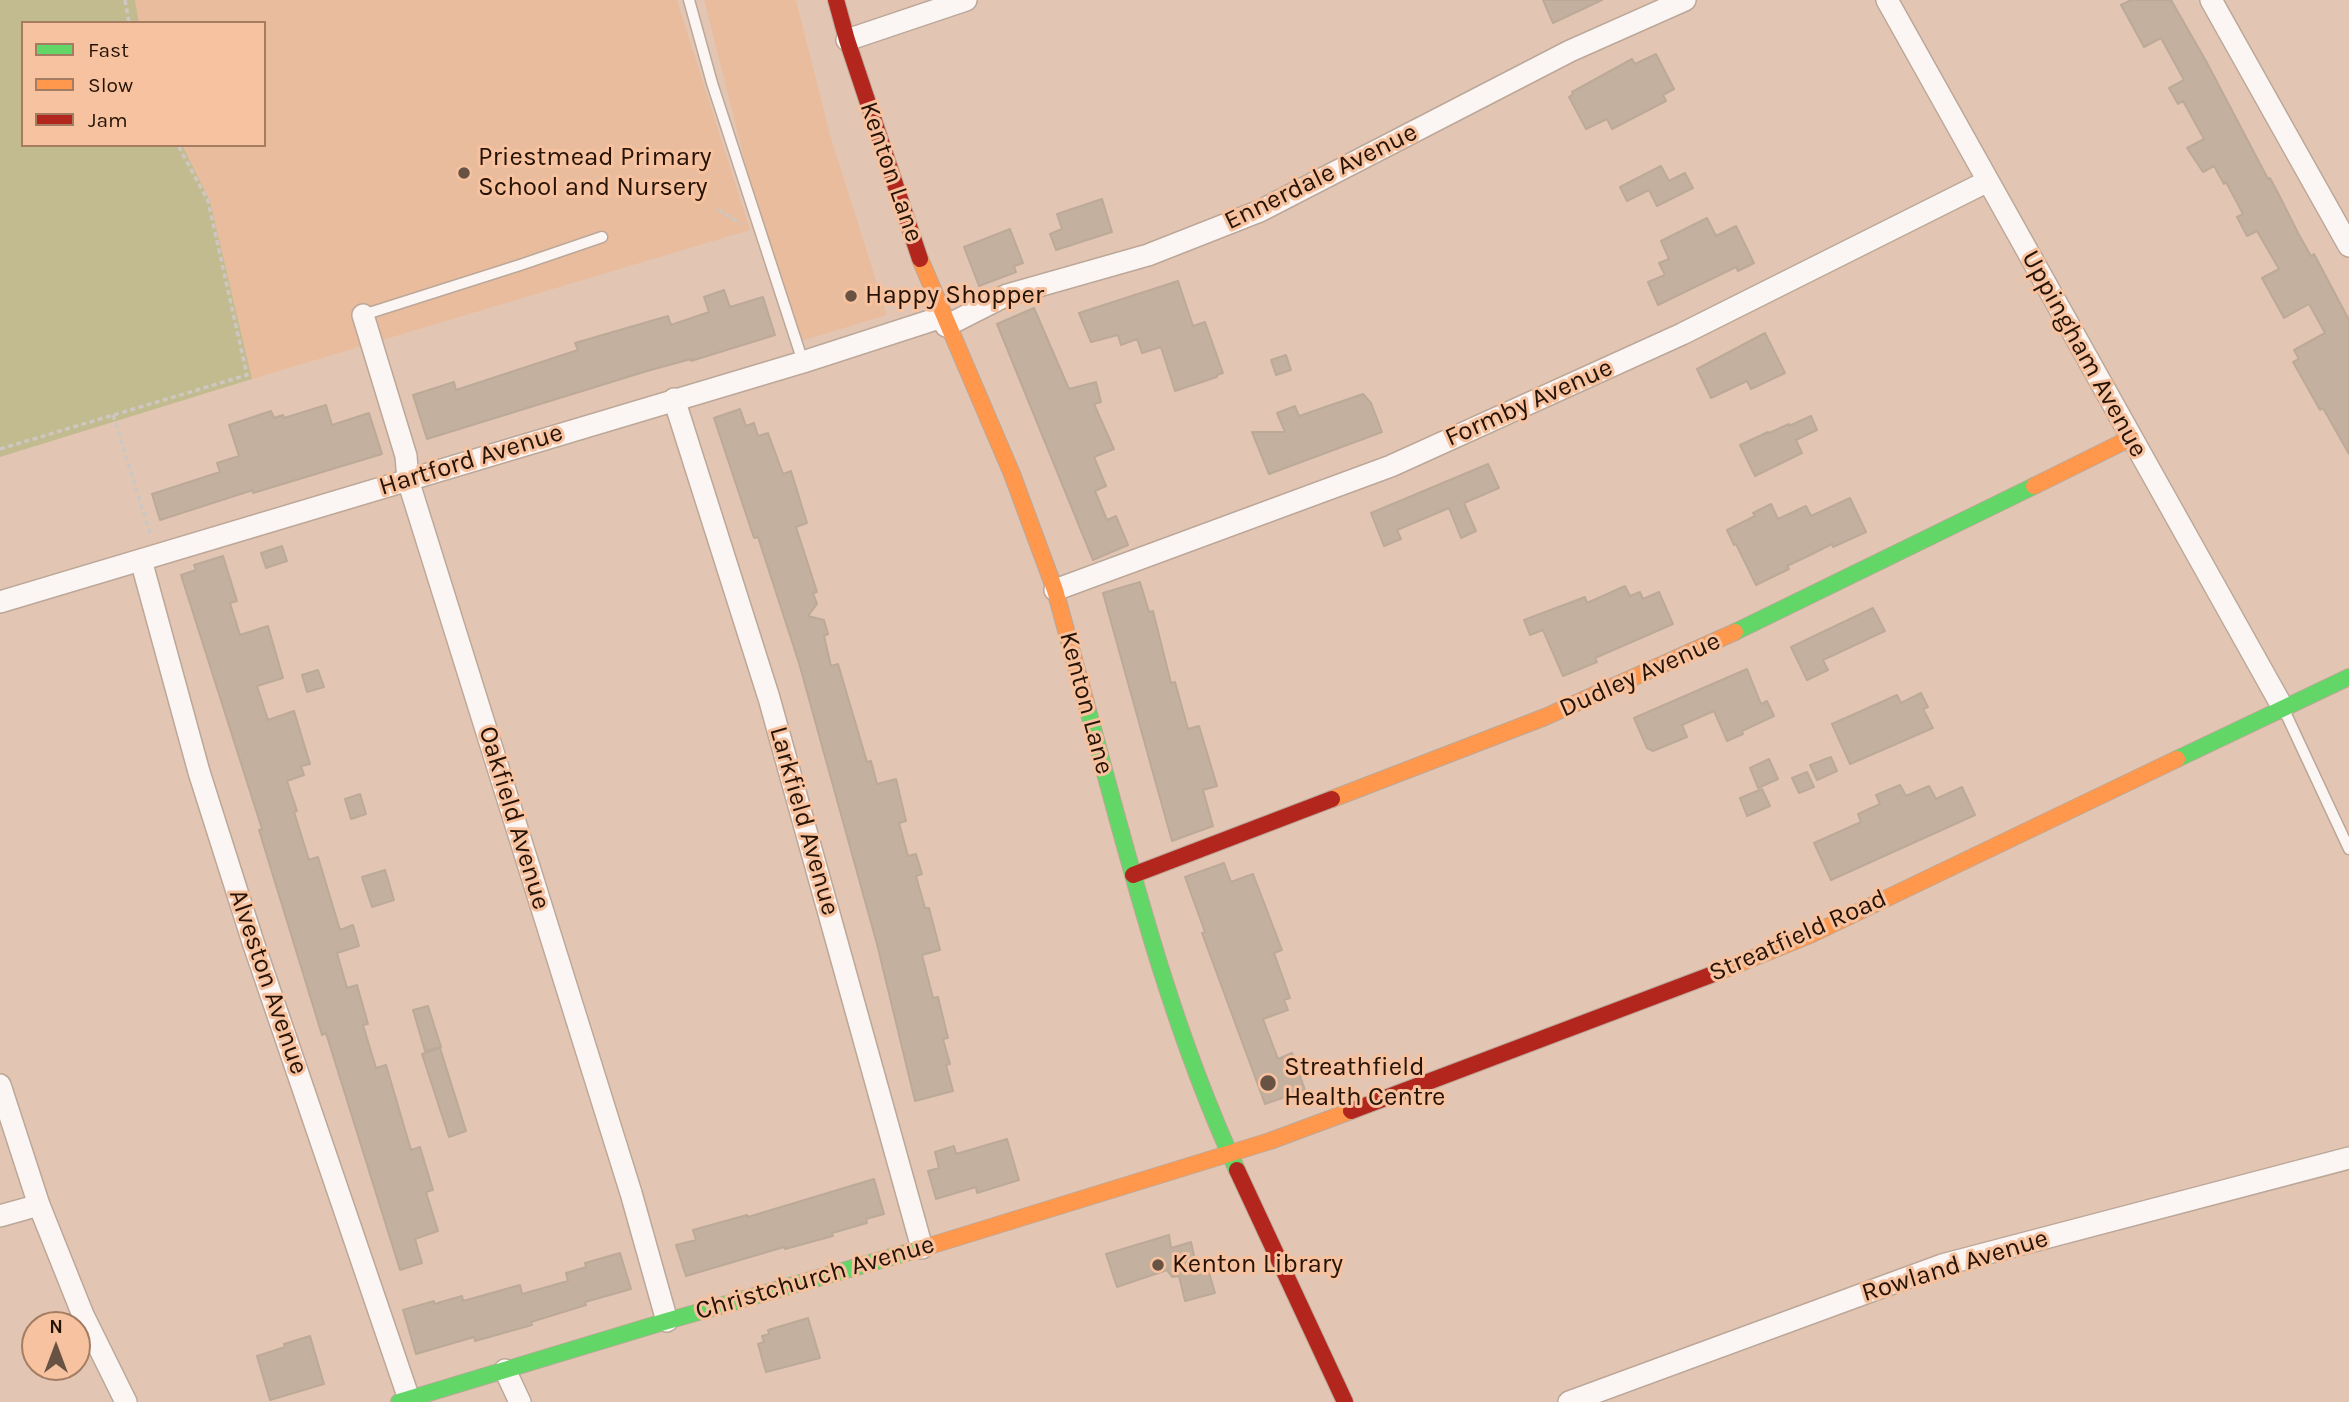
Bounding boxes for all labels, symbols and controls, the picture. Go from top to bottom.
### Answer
legend [21,21,266,147]
text: Fast [88,38,129,62]
text: Slow [88,73,133,97]
street label: Kenton Lane [852,98,930,246]
text: Jam [88,108,128,132]
street label: Ennerdale Avenue [1219,117,1423,237]
place label: Priestmead Primary School and Nursery [478,142,712,204]
marker: Priestmead Primary School and Nursery [456,165,472,181]
street label: Uppingham Avenue [2014,245,2154,463]
place label: Happy Shopper [865,280,1044,312]
marker: Happy Shopper [843,288,859,304]
street label: Formby Avenue [1440,352,1618,454]
street label: Hartford Avenue [375,417,567,503]
street label: Dudley Avenue [1555,626,1725,724]
street label: Kenton Lane [1052,628,1120,778]
street label: Oakfield Avenue [471,722,557,914]
street label: Larkfield Avenue [762,723,846,919]
street label: Streatfield Road [1704,883,1892,989]
street label: Alveston Avenue [222,885,314,1079]
place label: Streathfield Health Centre [1284,1052,1445,1114]
marker: Streathfield Health Centre [1258,1073,1278,1093]
street label: Rowland Avenue [1858,1223,2052,1309]
street label: Christchurch Avenue [692,1229,938,1327]
place label: Kenton Library [1172,1249,1343,1281]
marker: Kenton Library [1150,1257,1166,1273]
north arrow [21,1311,91,1381]
text: N [49,1316,63,1338]

